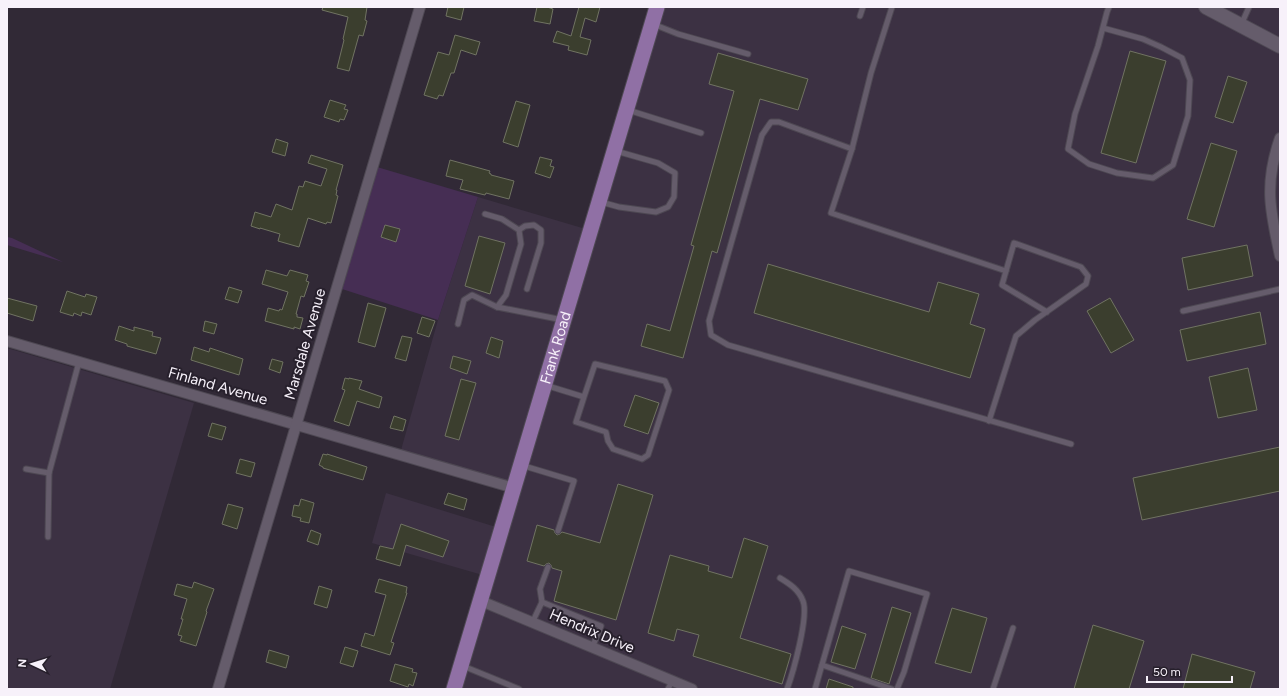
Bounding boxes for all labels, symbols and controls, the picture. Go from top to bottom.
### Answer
street label: Marsdale Avenue [281,286,329,402]
street label: Frank Road [536,309,575,386]
street label: Finland Avenue [166,363,270,409]
street label: Hendrix Drive [547,605,637,657]
north arrow [12,644,52,684]
scale bar [1147,658,1232,684]
text: N [16,659,29,668]
text: 50 m [1153,665,1181,679]

